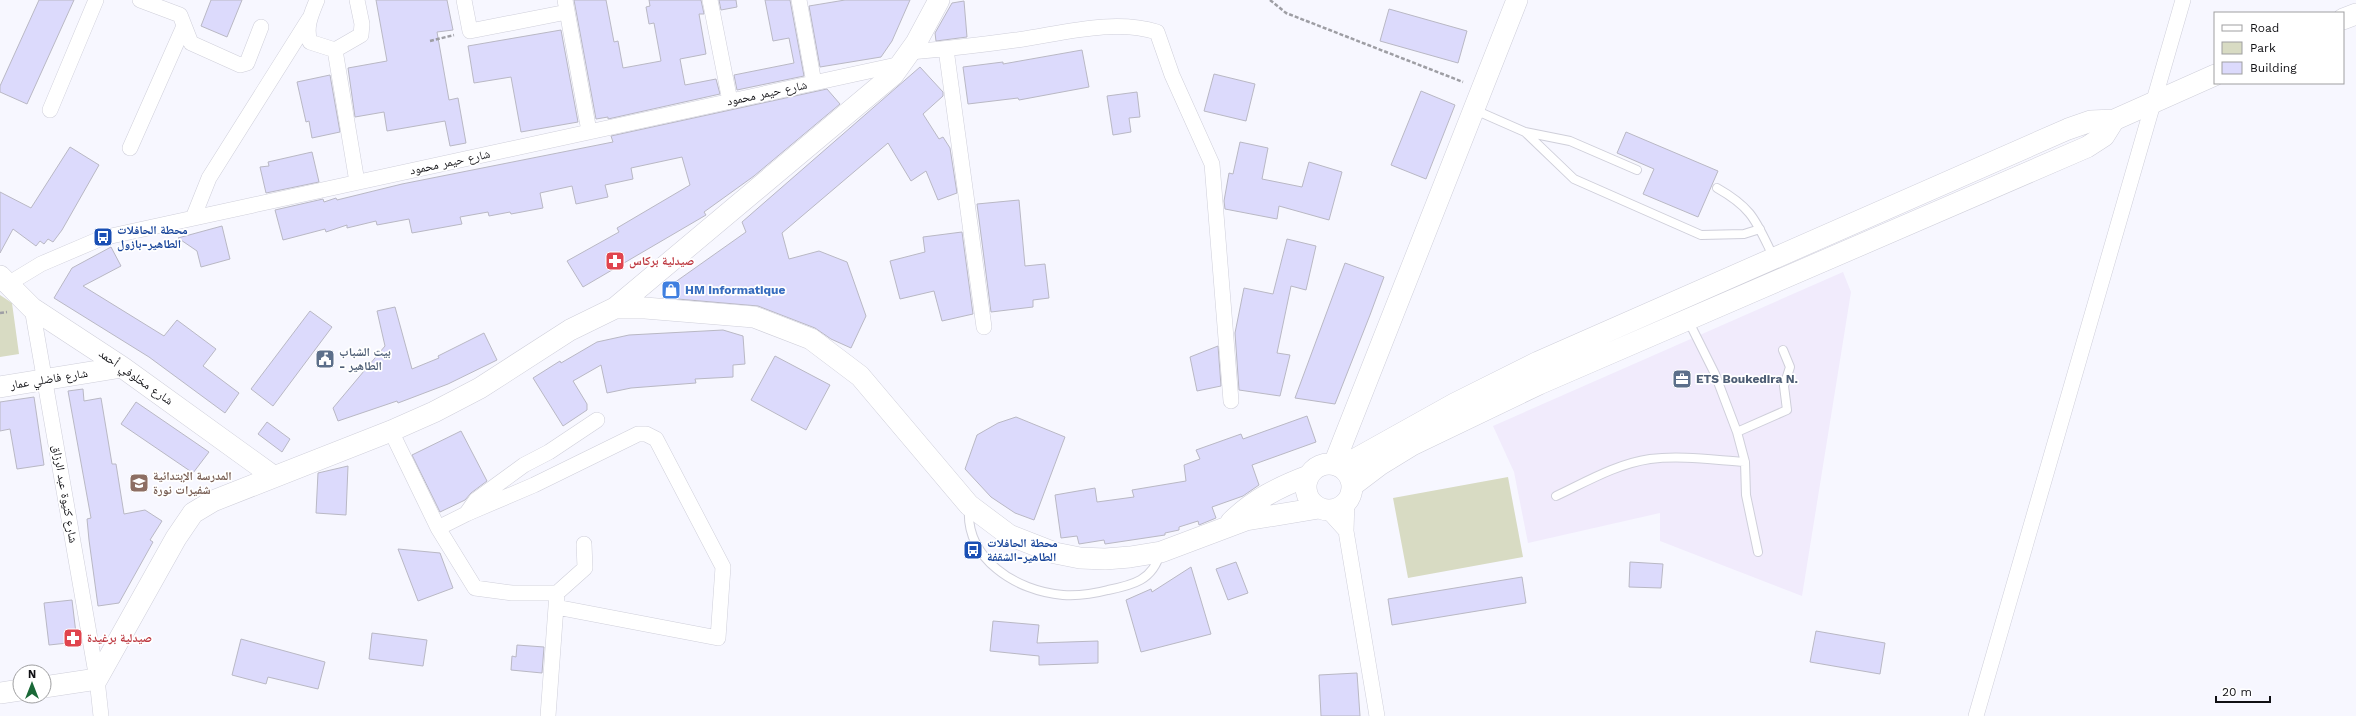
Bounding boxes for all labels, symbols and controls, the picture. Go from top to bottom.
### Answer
legend [2214,12,2344,84]
text: Road [2250,21,2279,35]
text: Park [2250,41,2276,55]
text: Building [2250,61,2297,75]
street label: شارع حيمر محمود [726,78,809,109]
street label: شارع حيمر محمود [409,147,492,178]
place label: محطة الحافلات الطاهير-بازول [117,223,188,252]
bus stop icon: محطة الحافلات الطاهير-بازول [92,226,114,248]
pharmacy icon: صيدلية بركاس [604,250,626,272]
place label: صيدلية بركاس [629,254,694,269]
shop icon: HM Informatique [660,279,682,301]
place label: HM Informatique [685,283,785,297]
place label: بيت الشباب - الطاهير [339,345,391,373]
street label: شارع مخلوفي أحمد [94,346,176,410]
public building icon: بيت الشباب - الطاهير [314,348,336,370]
street label: شارع فاضلي عمار [8,366,89,395]
office icon: ETS Boukedira N. [1671,368,1693,390]
place label: ETS Boukedira N. [1696,372,1798,386]
street label: شارع كنيوة عبد الرزاق [49,444,81,544]
place label: المدرسة الإبتدائية شفيرات نورة [153,469,232,497]
school or university icon: المدرسة الإبتدائية شفيرات نورة [128,472,150,494]
place label: محطة الحافلات الطاهير-الشقفة [987,536,1058,564]
bus stop icon: محطة الحافلات الطاهير-الشقفة [962,539,984,561]
pharmacy icon: صيدلية برغيدة [62,627,84,649]
place label: صيدلية برغيدة [87,631,152,645]
north arrow [12,664,52,704]
text: N [28,668,36,681]
scale bar [2216,678,2270,704]
text: 20 m [2222,685,2252,699]

